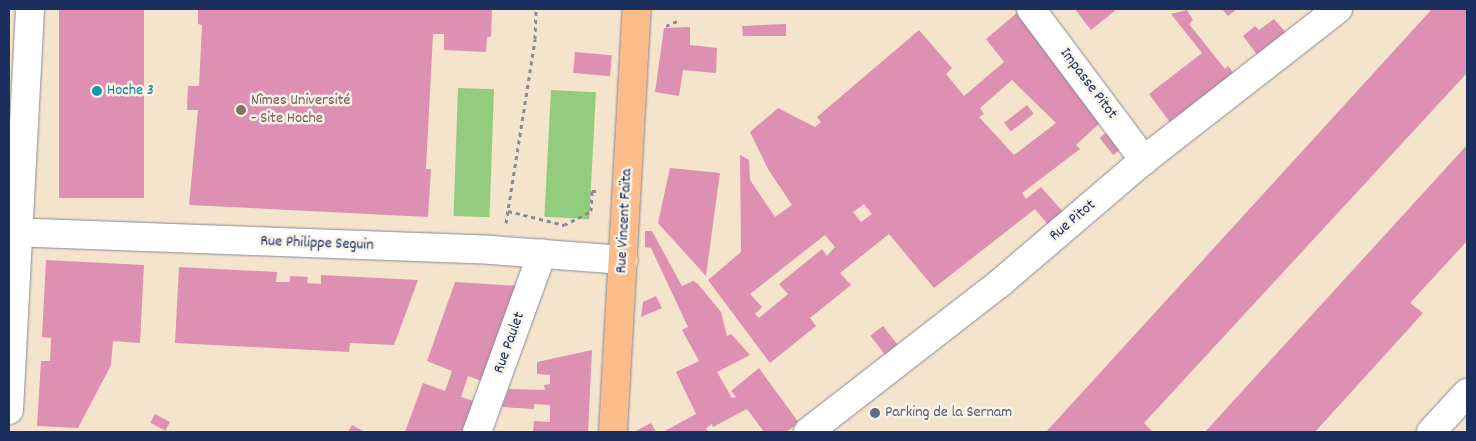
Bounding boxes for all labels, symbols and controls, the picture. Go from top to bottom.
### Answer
street label: Impasse Pitot [1055,45,1121,123]
place label: Hoche 3 [107,81,154,101]
marker: Hoche 3 [91,85,103,97]
place label: Nîmes Université - Site Hoche [251,91,350,129]
marker: Nîmes Université - Site Hoche [235,104,247,116]
street label: Rue Vincent Faïta [613,168,637,274]
street label: Rue Pitot [1046,196,1100,246]
street label: Rue Philippe Seguin [260,232,374,256]
street label: Rue Paulet [490,310,530,376]
place label: Parking de la Sernam [885,403,1012,423]
marker: Parking de la Sernam [869,407,881,419]

